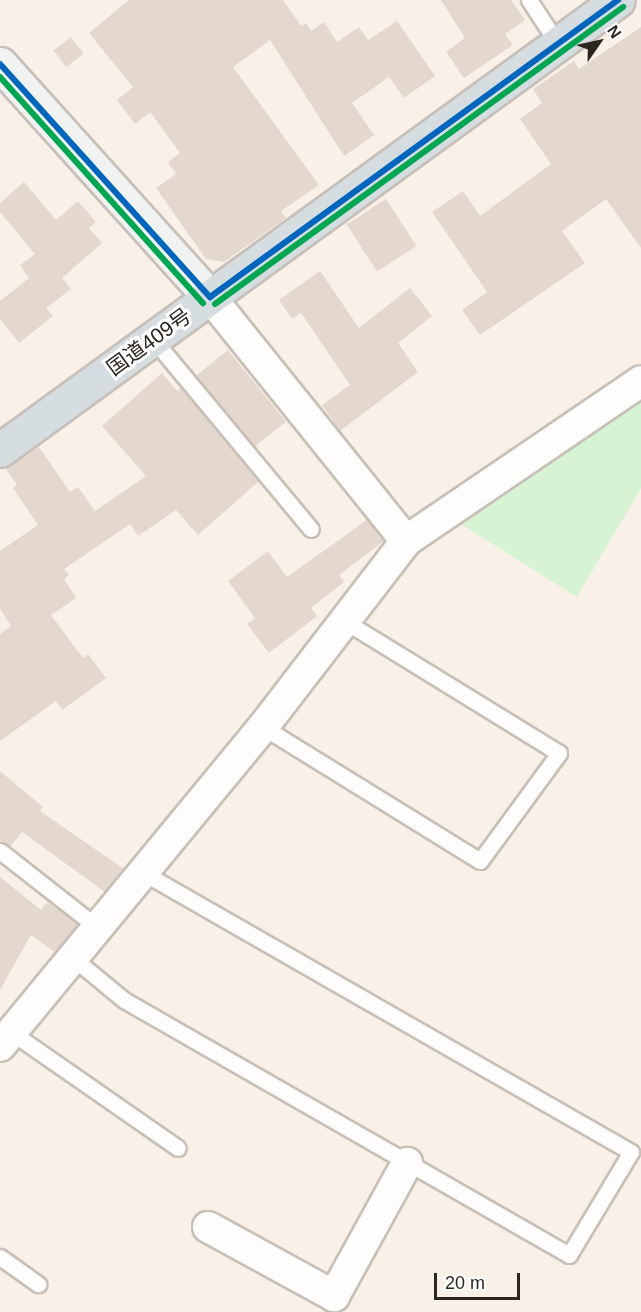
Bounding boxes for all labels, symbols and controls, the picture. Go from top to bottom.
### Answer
north arrow [569,12,629,72]
text: N [604,22,625,41]
street label: 国道409号 [102,303,196,381]
scale bar [437,1261,522,1299]
text: 20 m [445,1273,485,1293]

